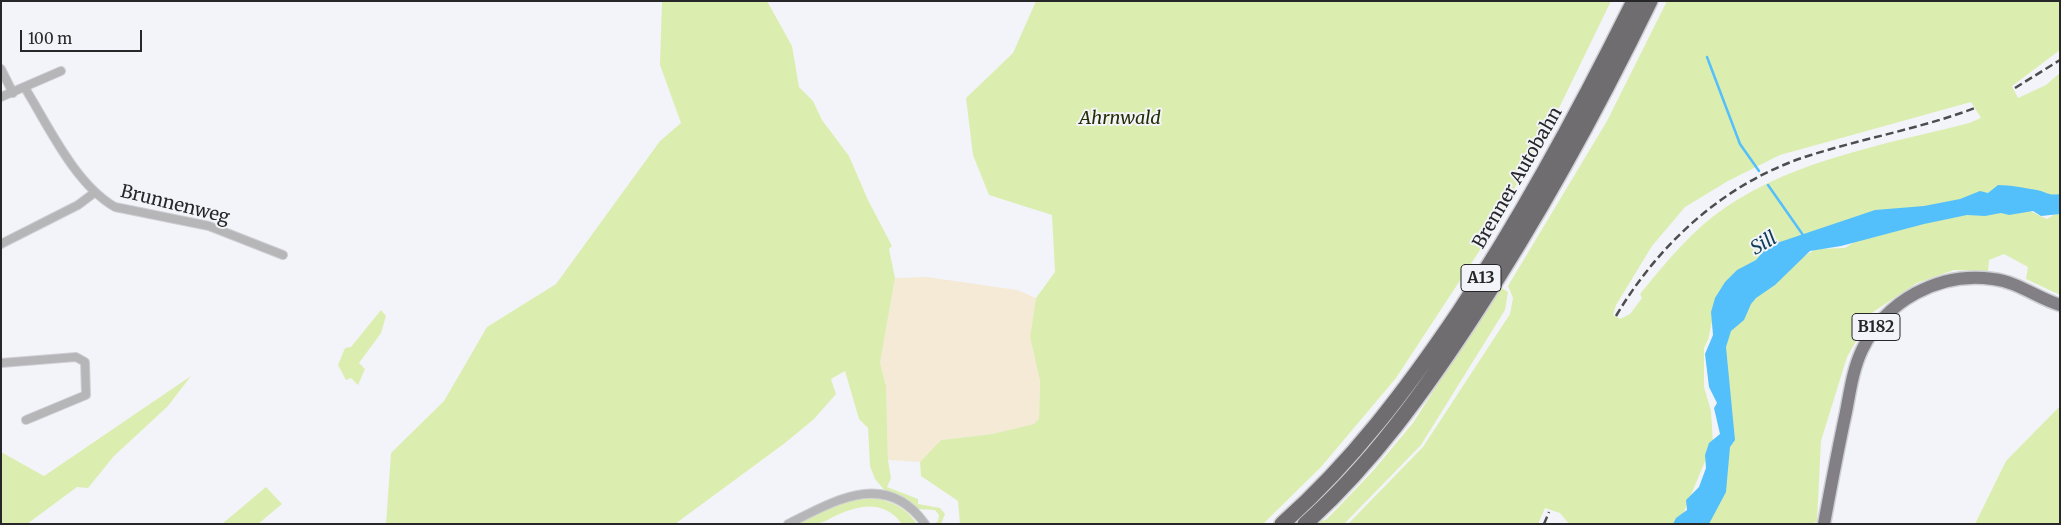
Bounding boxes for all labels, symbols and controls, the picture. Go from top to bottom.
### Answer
scale bar [22,20,145,52]
text: 100 m [28,29,72,48]
street label: Brenner Autobahn [1469,103,1567,253]
park label: Ahrnwald [1079,108,1161,130]
street label: Brunnenweg [118,181,232,229]
water label: Sill [1747,227,1781,261]
road number: A13 [1461,264,1501,292]
road number: B182 [1852,314,1900,341]

